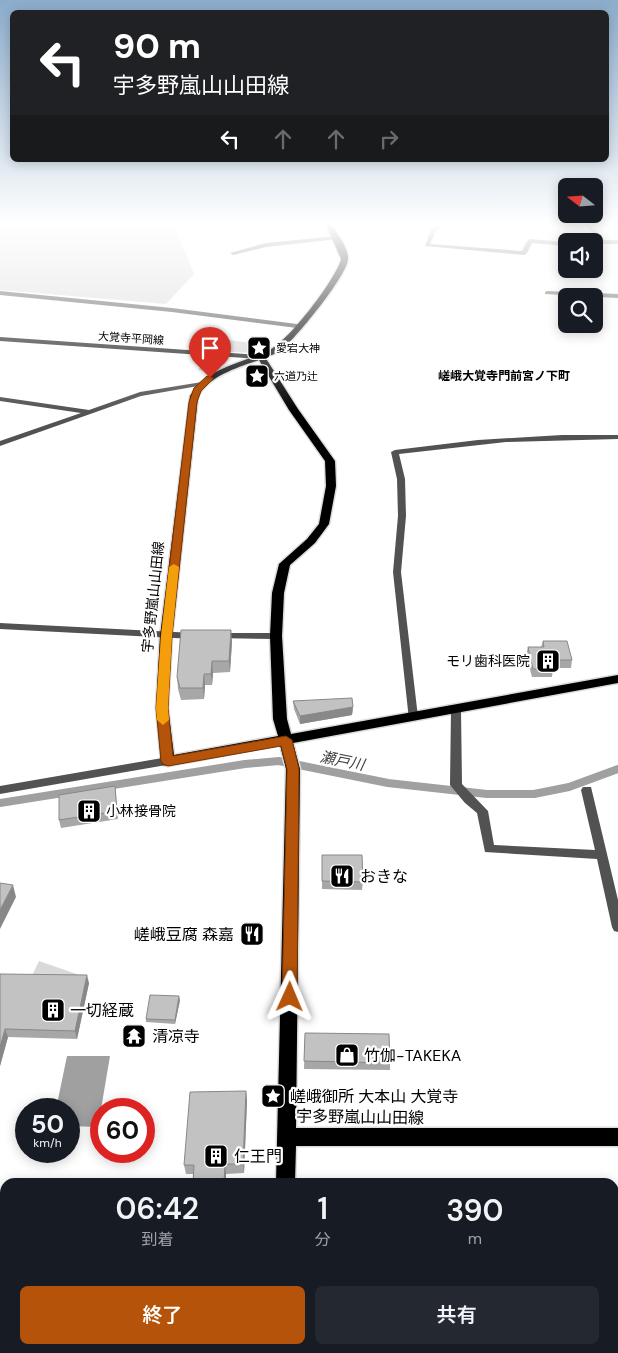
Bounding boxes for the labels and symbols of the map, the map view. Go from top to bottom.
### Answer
north arrow [558,178,602,222]
pin [189,327,231,378]
street label: 大覚寺平岡線 [98,329,164,347]
place icon: 愛宕大神 [246,335,272,361]
place label: 愛宕大神 [276,341,320,355]
place icon: 六道乃辻 [244,363,270,389]
district label: 嵯峨大覚寺門前宮ノ下町 [438,368,570,384]
place label: 六道乃辻 [274,369,318,383]
street label: 宇多野嵐山山田線 [138,540,168,654]
building icon: モリ歯科医院 [535,648,561,674]
place label: モリ歯科医院 [446,652,530,670]
water label: 瀬戸川 [318,747,368,775]
building icon: 小林接骨院 [76,798,102,824]
place label: 小林接骨院 [106,802,176,820]
restaurant icon: おきな [329,863,355,889]
place label: おきな [360,866,408,887]
restaurant icon: 嵯峨豆腐 森嘉 [239,921,265,947]
place label: 嵯峨豆腐 森嘉 [134,924,234,945]
position arrow [263,970,315,1022]
building icon: 一切経蔵 [40,997,66,1023]
place label: 一切経蔵 [70,1000,134,1021]
temple icon: 清凉寺 [121,1023,147,1049]
place label: 清凉寺 [152,1026,200,1047]
shop icon: 竹伽-TAKEKA [334,1042,360,1068]
place label: 竹伽-TAKEKA [364,1045,462,1066]
place icon: 嵯峨御所 大本山 大覚寺 [260,1083,286,1109]
place label: 嵯峨御所 大本山 大覚寺 [290,1086,459,1107]
speed limit sign: 60 [90,1098,155,1163]
street label: 宇多野嵐山山田線 [296,1105,424,1129]
building icon: 仁王門 [203,1143,229,1169]
place label: 仁王門 [234,1146,282,1167]

